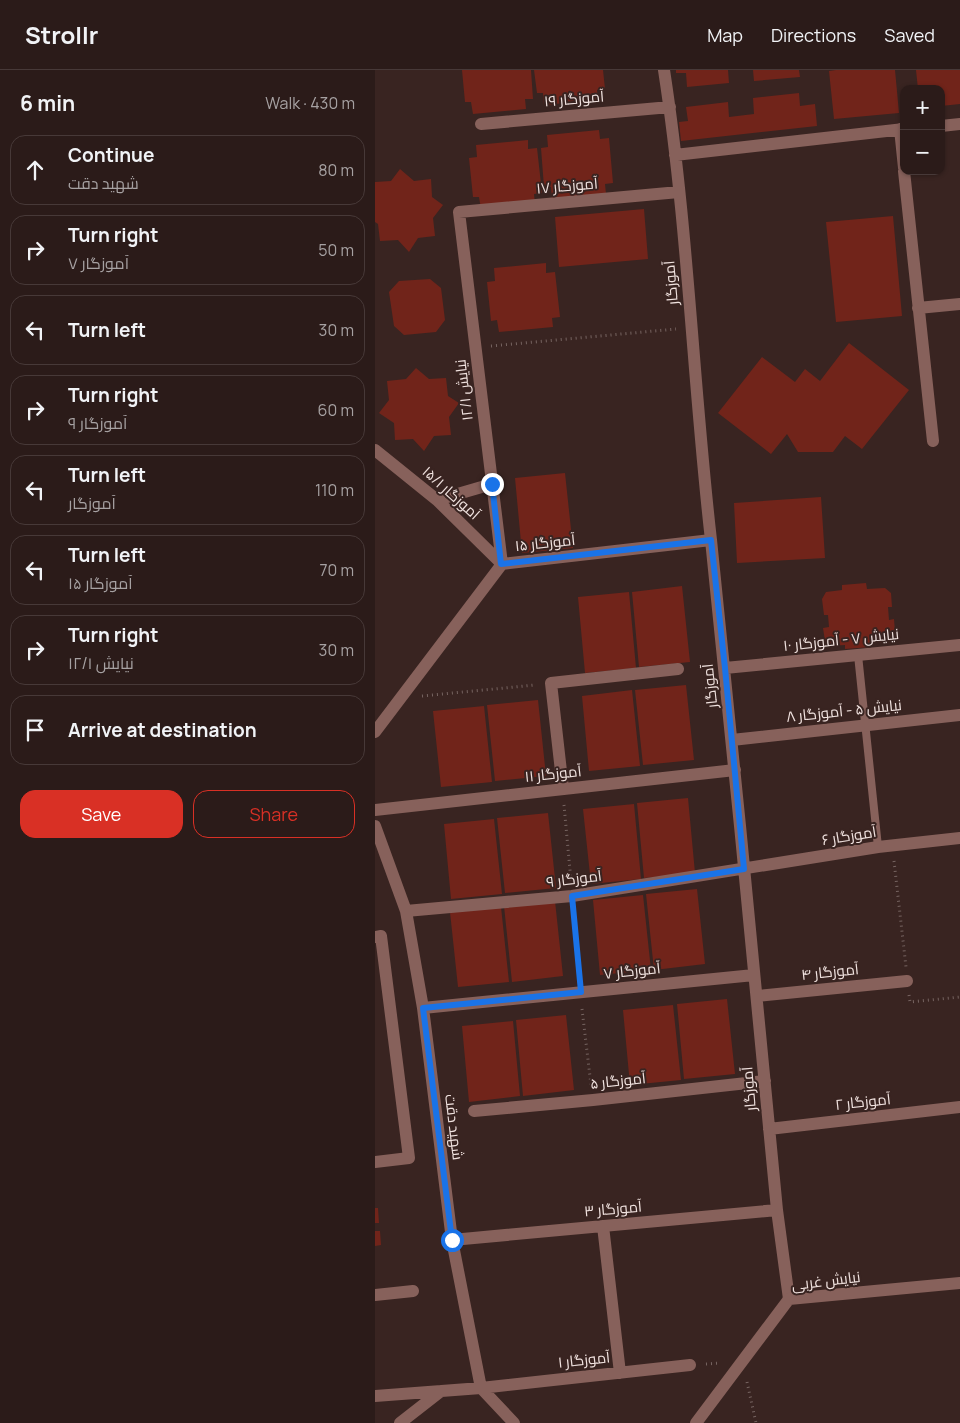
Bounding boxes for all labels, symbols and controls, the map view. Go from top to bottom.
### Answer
text: Strollr [25,18,98,51]
text: Map [707,23,743,47]
text: Directions [771,23,856,47]
text: Saved [884,23,935,47]
street label: آموزگار ۱۹ [543,85,605,112]
map controls [900,85,945,175]
button: + [900,85,945,130]
text: 6 min [20,89,75,117]
text: Walk · 430 m [265,92,355,114]
button: − [900,130,945,175]
text: Continue [68,142,154,168]
icon: ahead [21,156,49,184]
text: 80 m [318,159,354,181]
text: شهید دقت [68,172,139,194]
street label: آموزگار ۱۷ [535,172,599,199]
text: Turn right [68,222,158,248]
icon: right [21,236,49,264]
text: 50 m [318,239,354,261]
text: آموزگار ۷ [68,252,129,274]
street label: آموزگار [658,260,683,307]
icon: left [21,316,49,344]
text: Turn left [68,317,146,343]
text: 30 m [319,319,354,341]
street label: نیایش ۱۲/۱ [449,358,478,422]
text: Turn right [68,382,158,408]
icon: right [21,396,49,424]
text: 60 m [318,399,354,421]
text: آموزگار ۹ [68,412,127,434]
street label: آموزگار ۱۵/۱ [418,461,485,524]
text: Turn left [68,462,146,488]
route end [481,473,504,496]
icon: left [21,476,49,504]
text: 110 m [315,479,354,501]
text: آموزگار [68,492,116,514]
street label: آموزگار ۱۵ [514,529,576,556]
text: Turn left [68,542,146,568]
icon: left [21,556,49,584]
text: 70 m [319,559,354,581]
text: آموزگار ۱۵ [68,572,133,594]
text: Turn right [68,622,158,648]
street label: نیایش ۷ - آموزگار ۱۰ [782,623,900,656]
icon: right [21,636,49,664]
text: 30 m [319,639,354,661]
text: نیایش ۱۲/۱ [68,652,134,674]
street label: آموزگار [697,663,722,710]
street label: نیایش ۵ - آموزگار ۸ [785,694,903,727]
icon: arrive [21,716,49,744]
text: Arrive at destination [68,717,257,743]
street label: آموزگار ۱۱ [523,760,582,787]
button: Save [20,790,183,838]
button: Share [193,790,355,838]
street label: آموزگار ۶ [820,821,878,850]
street label: آموزگار ۹ [545,865,603,892]
street label: آموزگار ۷ [602,957,661,984]
street label: آموزگار ۴ [800,958,860,985]
street label: آموزگار [736,1066,761,1113]
street label: آموزگار ۵ [589,1067,647,1094]
street label: آموزگار ۲ [834,1088,892,1115]
street label: شهید دقت [440,1093,469,1161]
street label: آموزگار ۳ [583,1196,643,1221]
route start [441,1229,464,1252]
street label: نیایش غربی [790,1266,862,1295]
street label: آموزگار ۱ [557,1346,611,1373]

